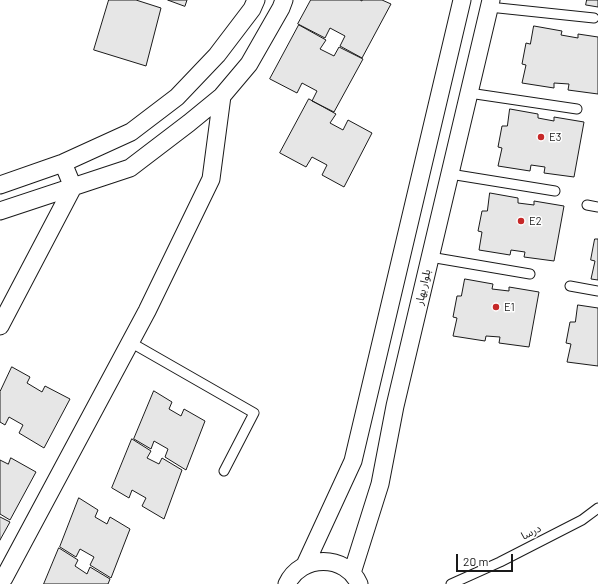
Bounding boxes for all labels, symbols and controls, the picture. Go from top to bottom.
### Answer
place label: E3 [549,130,561,144]
marker: E3 [536,132,546,142]
place label: E2 [529,214,542,228]
marker: E2 [516,216,526,226]
street label: بلوار بهار [413,268,433,306]
place label: E1 [504,300,515,314]
marker: E1 [491,302,501,312]
street label: درسا [519,521,543,543]
scale bar [458,546,515,572]
text: 20 m [463,554,489,568]

